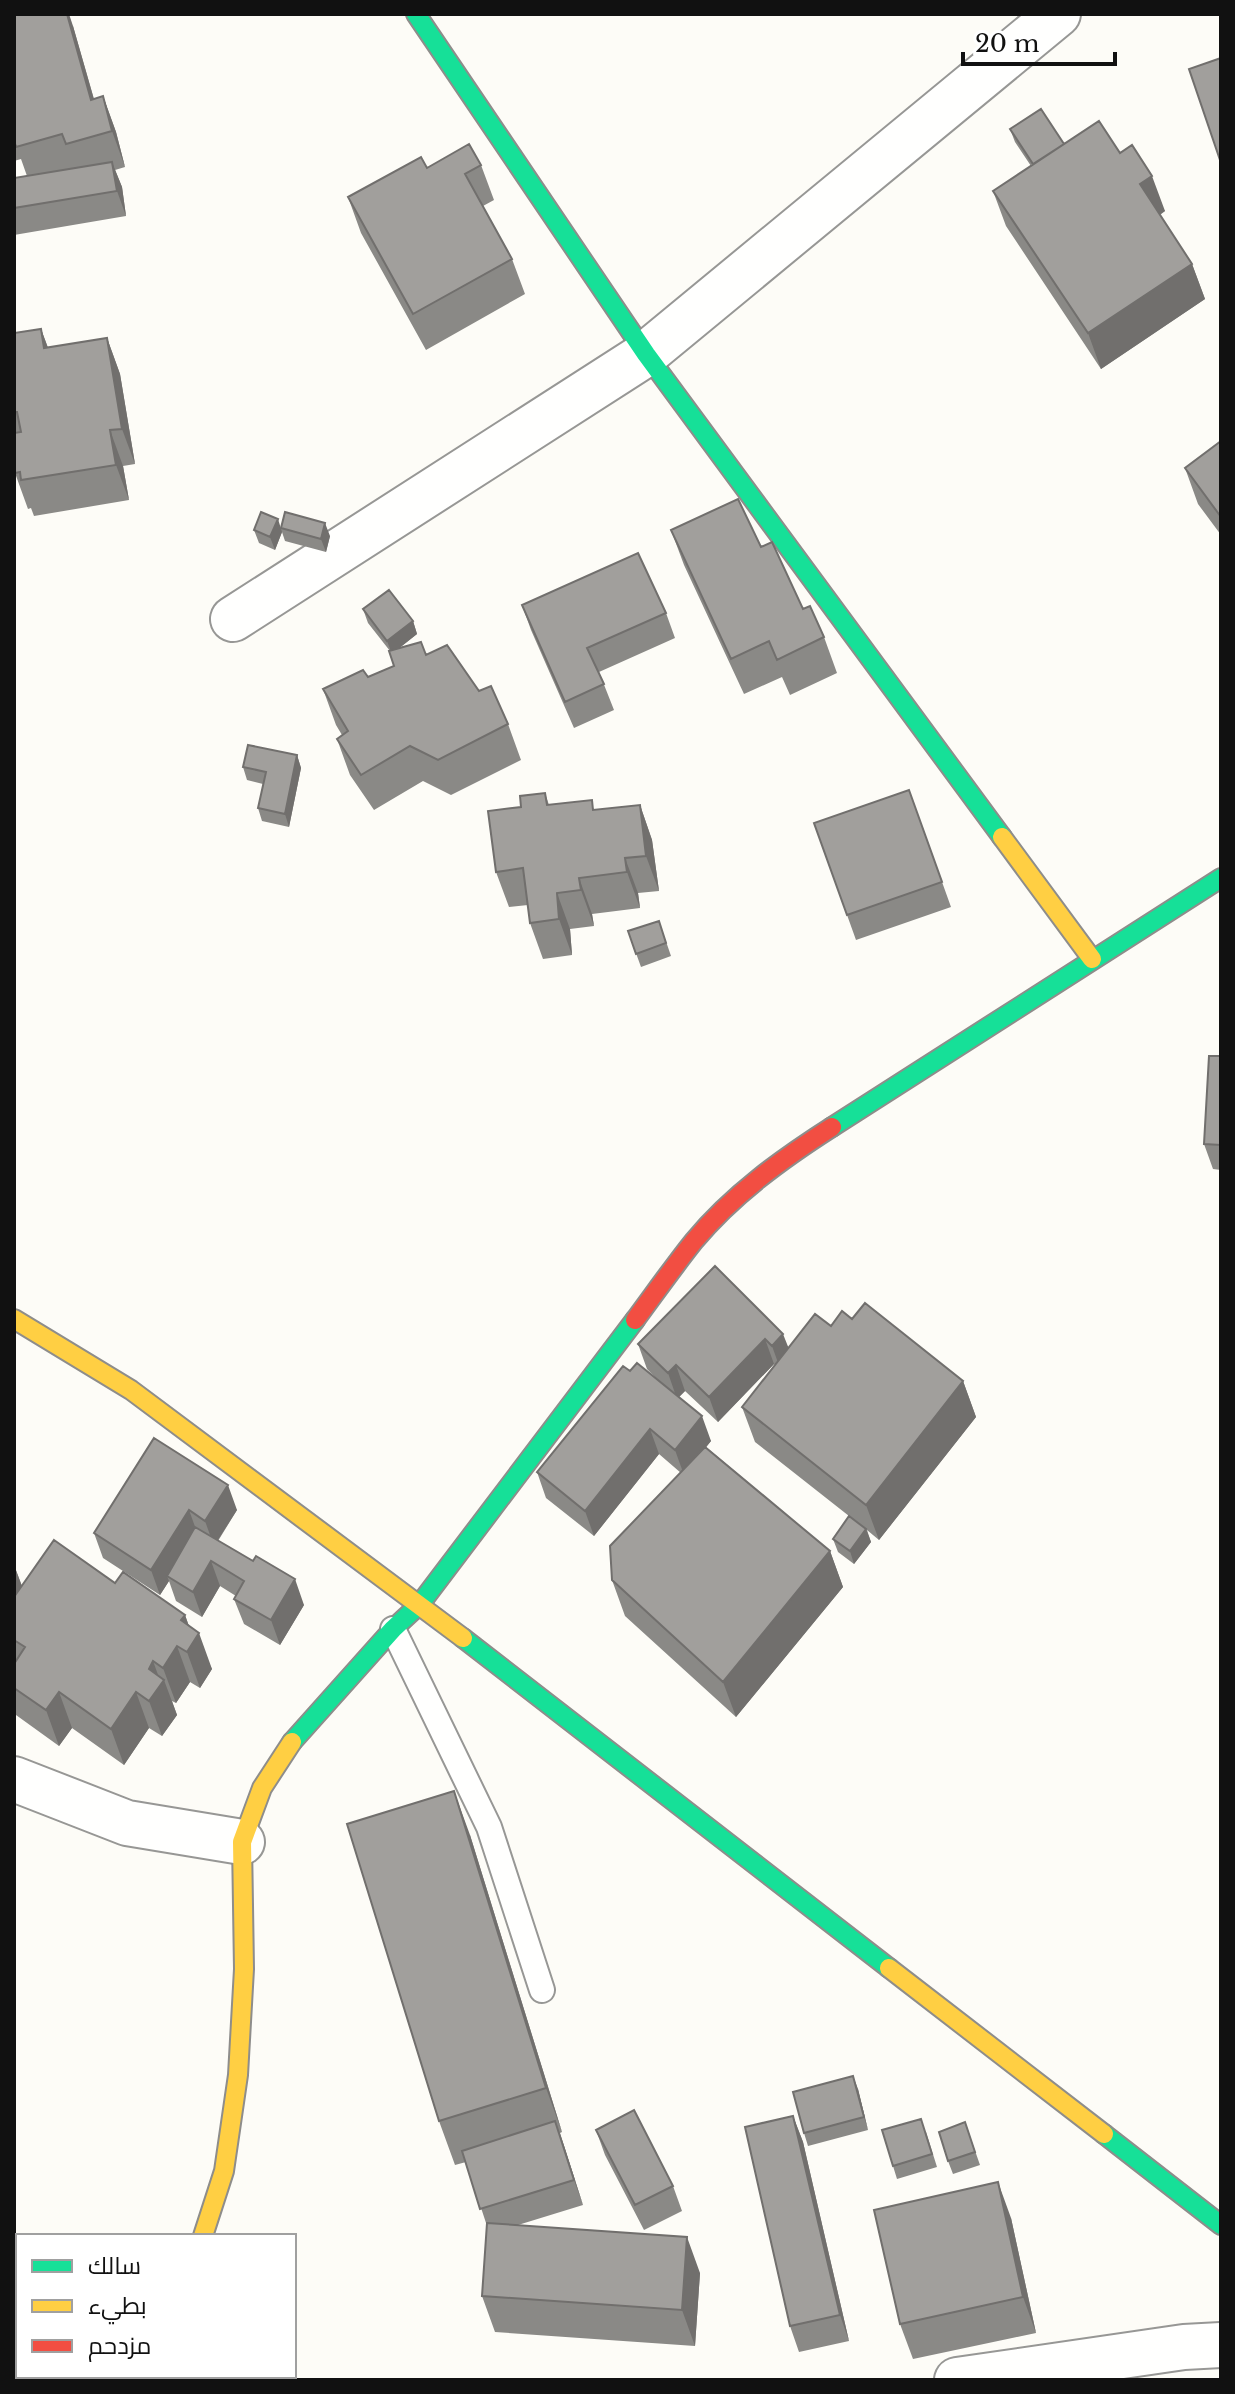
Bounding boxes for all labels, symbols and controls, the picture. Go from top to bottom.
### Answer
scale bar [963,16,1115,66]
text: 20 m [975,29,1040,58]
legend [16,2234,296,2378]
text: سالك [88,2251,141,2280]
text: بطيء [88,2291,147,2325]
text: مزدحم [88,2331,151,2362]

